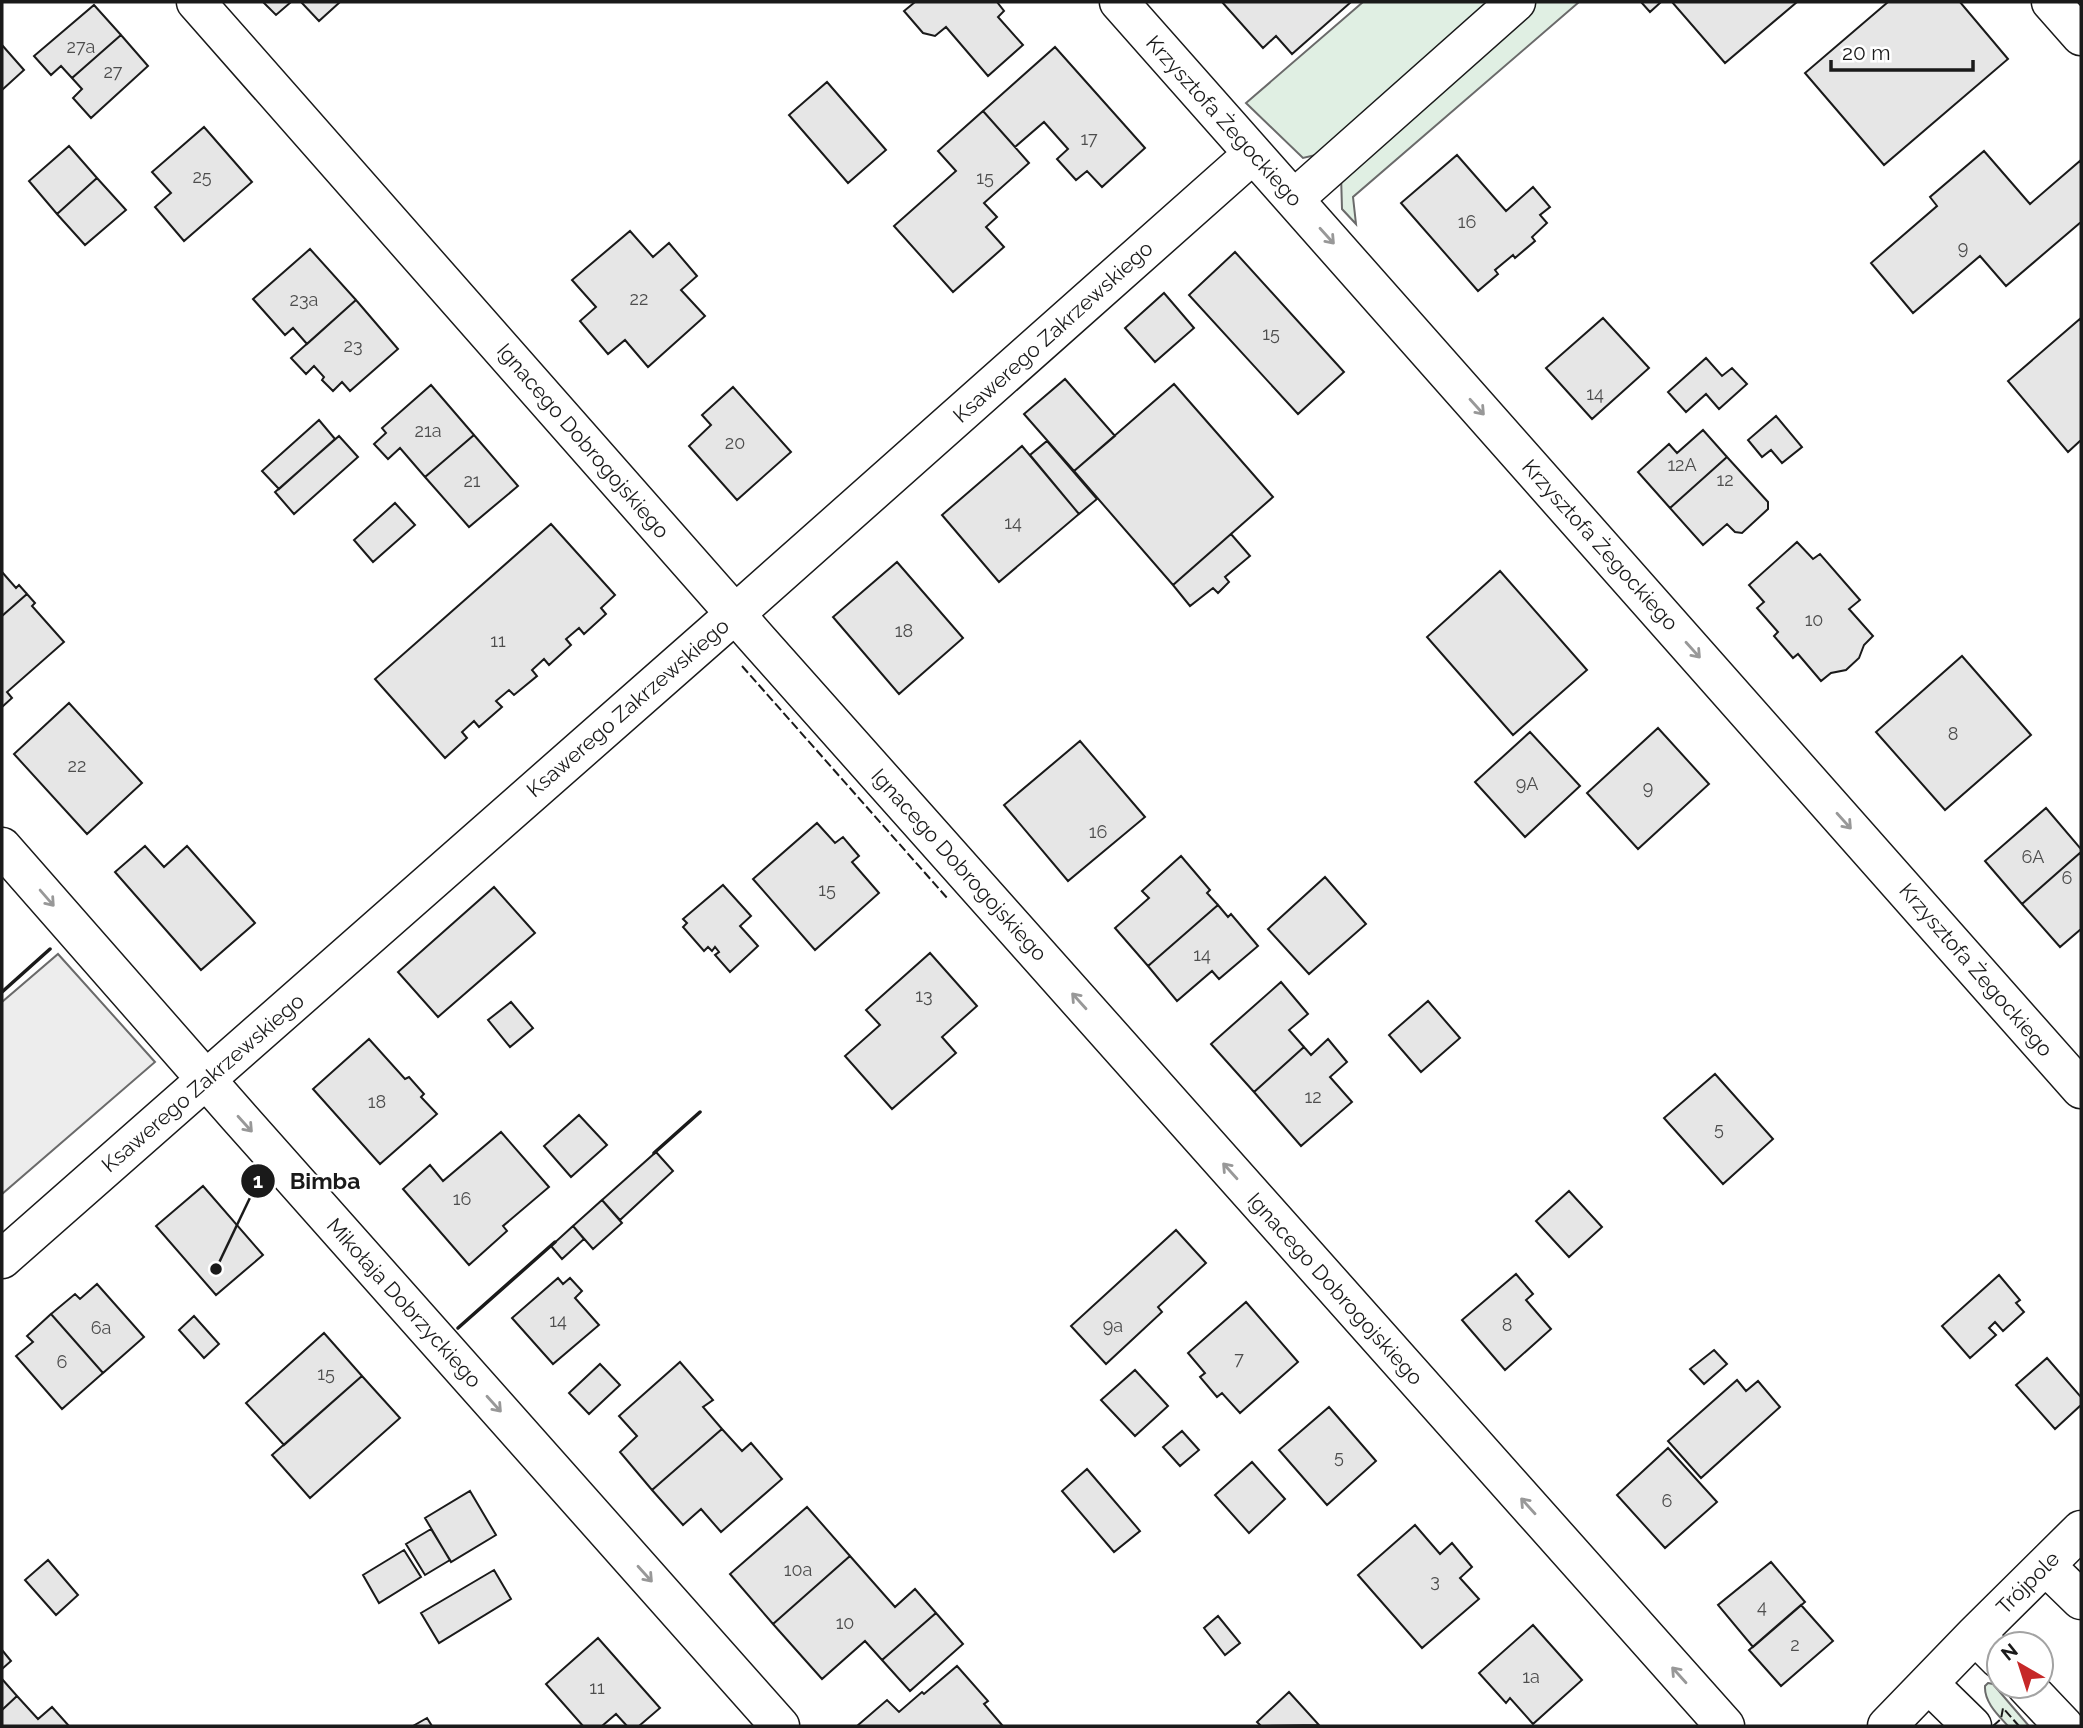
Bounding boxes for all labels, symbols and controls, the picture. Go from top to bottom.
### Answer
scale bar [1831,28,1973,72]
street label: Krzysztofa Żegockiego [1141,30,1308,211]
house number: 27a [67,36,95,57]
text: 20 m [1842,40,1890,65]
house number: 27 [103,61,123,82]
house number: 17 [1080,128,1098,149]
house number: 25 [192,166,212,187]
house number: 15 [976,167,994,188]
house number: 16 [1458,211,1476,232]
one-way arrow [1319,227,1335,245]
street label: Ksawerego Zakrzewskiego [948,235,1158,428]
house number: 9 [1958,237,1968,258]
house number: 22 [630,288,648,309]
house number: 23a [290,289,318,310]
house number: 15 [1262,323,1280,344]
house number: 23 [344,335,363,356]
street label: Ignacego Dobrogojskiego [492,338,675,543]
house number: 14 [1586,383,1604,404]
one-way arrow [1469,398,1486,415]
house number: 21a [415,420,441,441]
house number: 20 [725,432,745,453]
street label: Krzysztofa Żegockiego [1517,454,1684,635]
house number: 12A [1667,454,1697,475]
house number: 12 [1716,469,1734,490]
house number: 21 [463,470,481,491]
house number: 14 [1004,512,1022,533]
house number: 10 [1805,609,1823,630]
street label: Ksawerego Zakrzewskiego [521,613,734,802]
house number: 18 [895,620,913,641]
house number: 11 [490,630,506,651]
one-way arrow [1685,641,1701,659]
house number: 8 [1948,723,1958,744]
house number: 22 [68,755,86,776]
street label: Ignacego Dobrogojskiego [866,763,1052,966]
house number: 9A [1516,773,1538,794]
house number: 9 [1643,777,1653,798]
one-way arrow [1836,812,1852,830]
house number: 16 [1089,821,1107,842]
house number: 6A [2022,846,2044,867]
house number: 6 [2062,867,2073,888]
street label: Krzysztofa Żegockiego [1894,878,2058,1061]
house number: 15 [818,879,836,900]
one-way arrow [39,889,55,907]
house number: 14 [1193,944,1211,965]
house number: 13 [915,985,933,1006]
street label: Ksawerego Zakrzewskiego [96,988,309,1177]
one-way arrow [1071,992,1087,1010]
house number: 12 [1304,1086,1322,1107]
house number: 18 [368,1091,386,1112]
one-way arrow [237,1115,253,1133]
house number: 5 [1714,1118,1724,1139]
callout: Bimba [241,1159,374,1203]
one-way arrow [1222,1162,1238,1180]
text: Bimba [290,1167,360,1194]
text: 1 [253,1168,263,1193]
street label: Ignacego Dobrogojskiego [1242,1187,1428,1390]
house number: 16 [453,1188,471,1209]
street label: Mikołaja Dobrzyckiego [322,1213,487,1393]
house number: 14 [549,1310,567,1331]
house number: 8 [1502,1314,1512,1335]
house number: 9a [1103,1315,1123,1336]
house number: 6a [91,1317,111,1338]
house number: 7 [1234,1348,1244,1369]
house number: 6 [57,1351,68,1372]
house number: 15 [317,1363,335,1384]
one-way arrow [486,1395,502,1413]
house number: 5 [1334,1446,1344,1467]
house number: 6 [1662,1490,1673,1511]
one-way arrow [1520,1497,1536,1515]
street label: Trójpole [1991,1546,2064,1619]
house number: 10a [784,1559,812,1580]
one-way arrow [637,1565,653,1583]
house number: 3 [1430,1570,1440,1591]
house number: 4 [1757,1596,1767,1617]
house number: 10 [836,1612,854,1633]
north arrow [1985,1630,2055,1700]
house number: 2 [1790,1634,1800,1655]
text: N [1997,1639,2022,1665]
house number: 1a [1522,1666,1540,1687]
one-way arrow [1671,1666,1687,1684]
house number: 11 [589,1677,605,1698]

